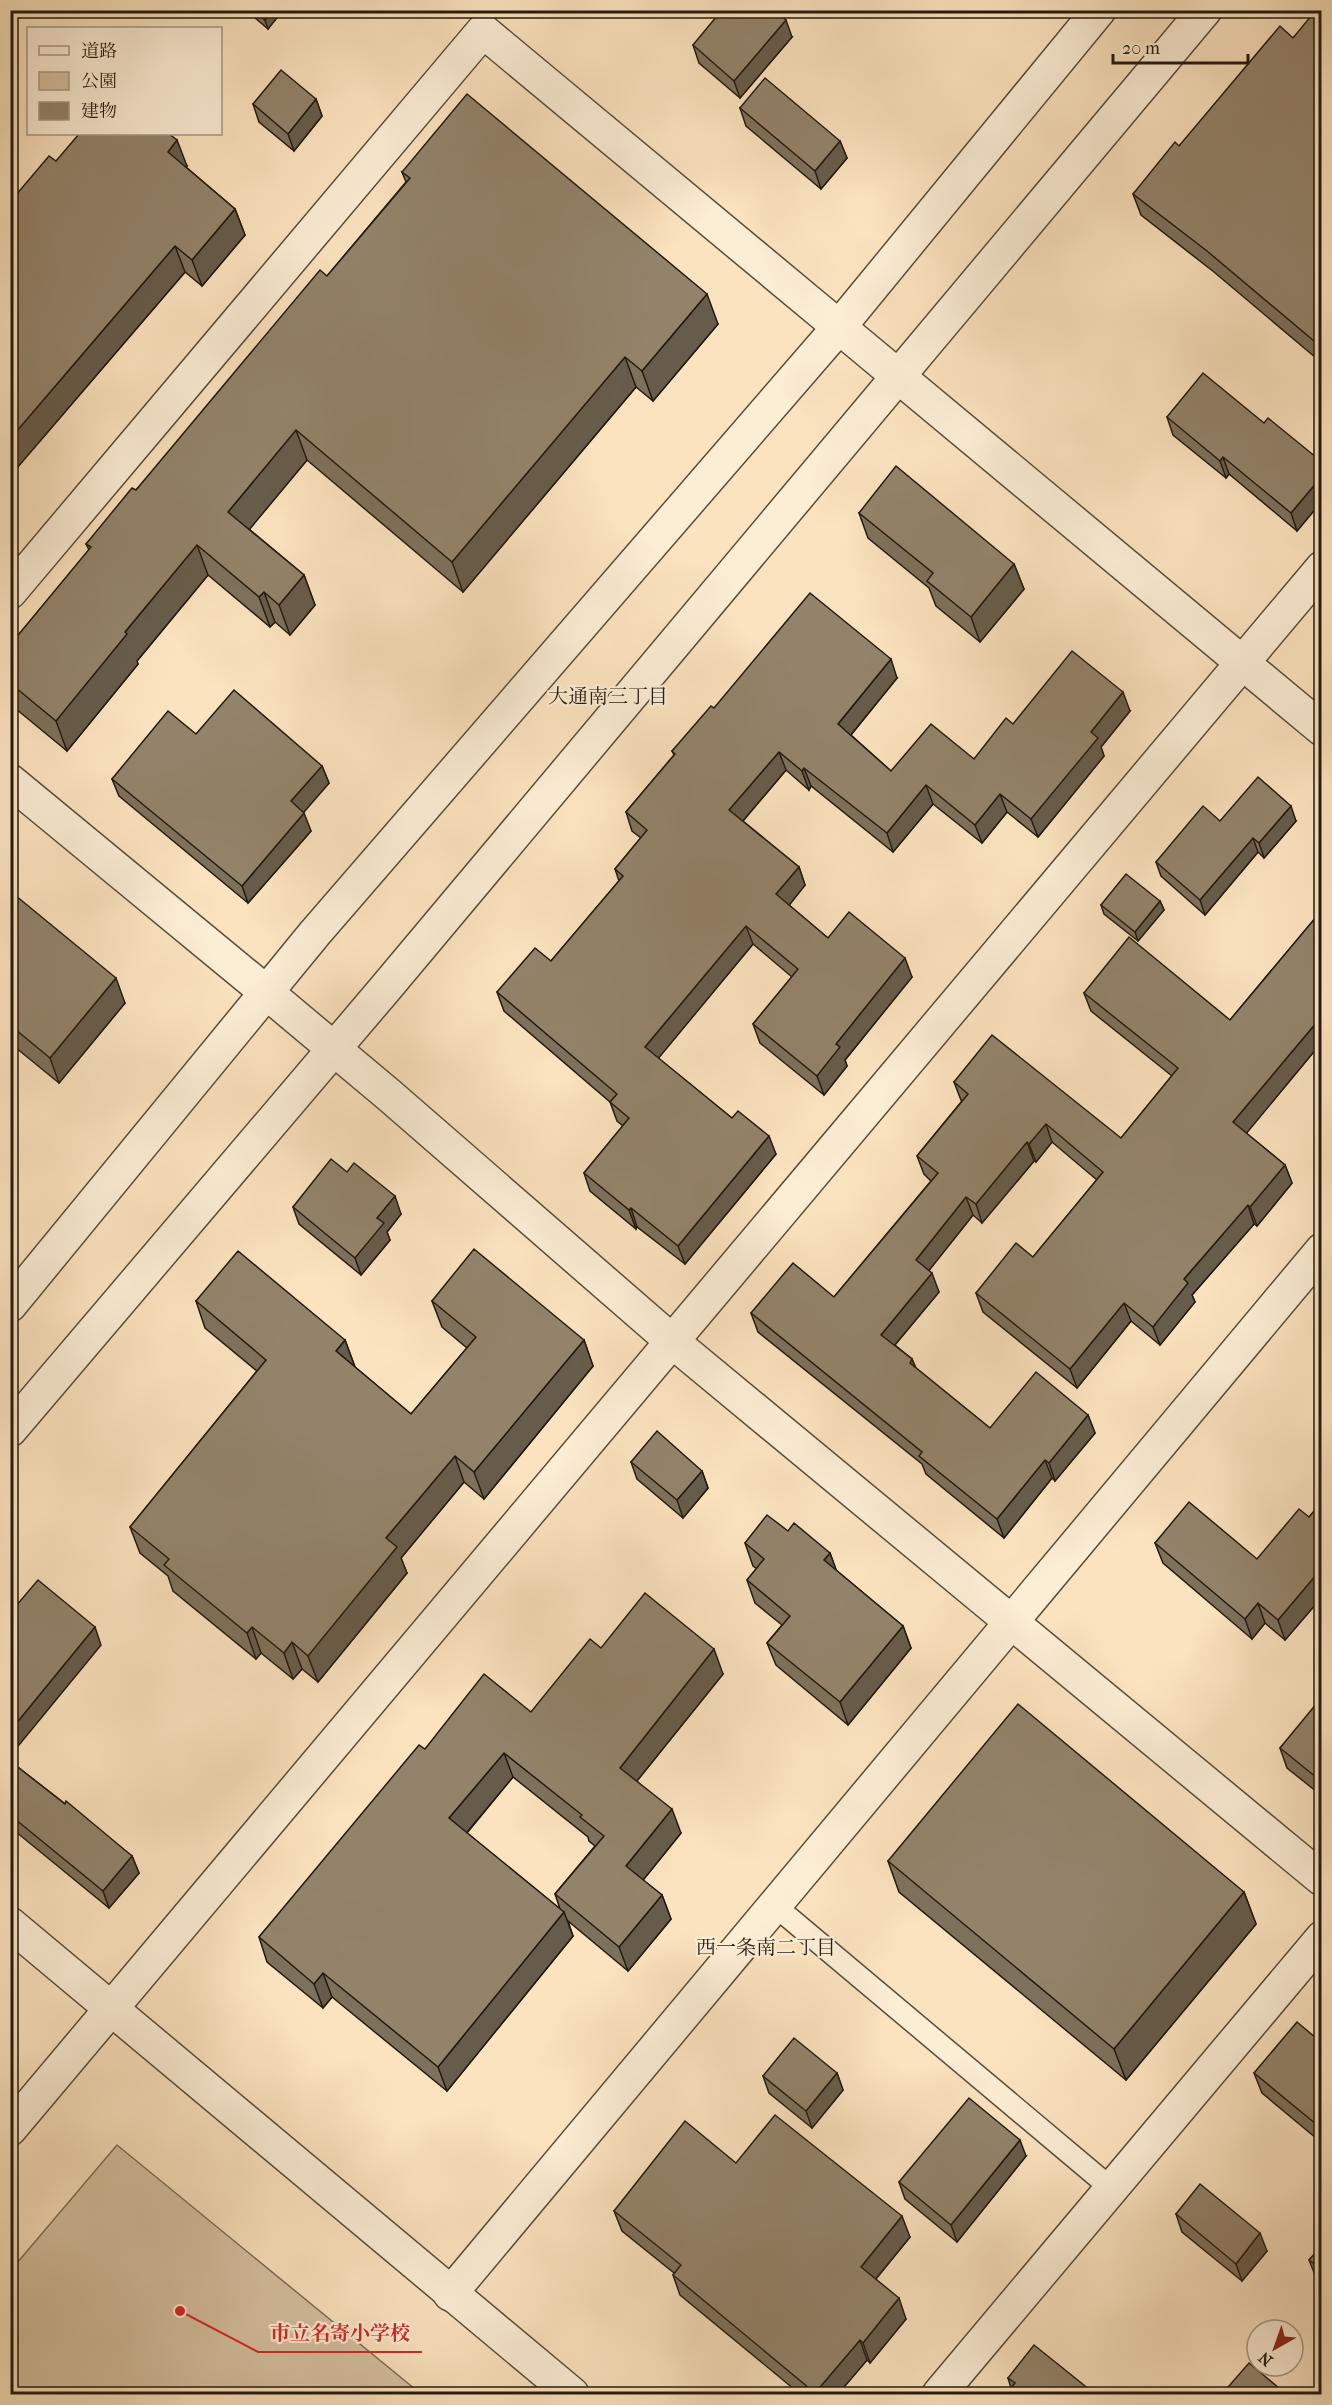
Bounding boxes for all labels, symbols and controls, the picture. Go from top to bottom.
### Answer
legend [27,27,222,135]
scale bar [1113,27,1248,65]
text: 20 m [1122,38,1160,59]
text: 道路 [81,41,117,62]
text: 公園 [81,71,117,92]
text: 建物 [81,101,117,122]
district label: 大通南三丁目 [548,685,668,708]
district label: 西一条南二丁目 [696,1936,836,1959]
callout: 市立名寄小学校 [258,2314,422,2352]
north arrow [1245,2318,1305,2378]
text: 市立名寄小学校 [270,2322,410,2345]
text: N [1254,2347,1276,2370]

